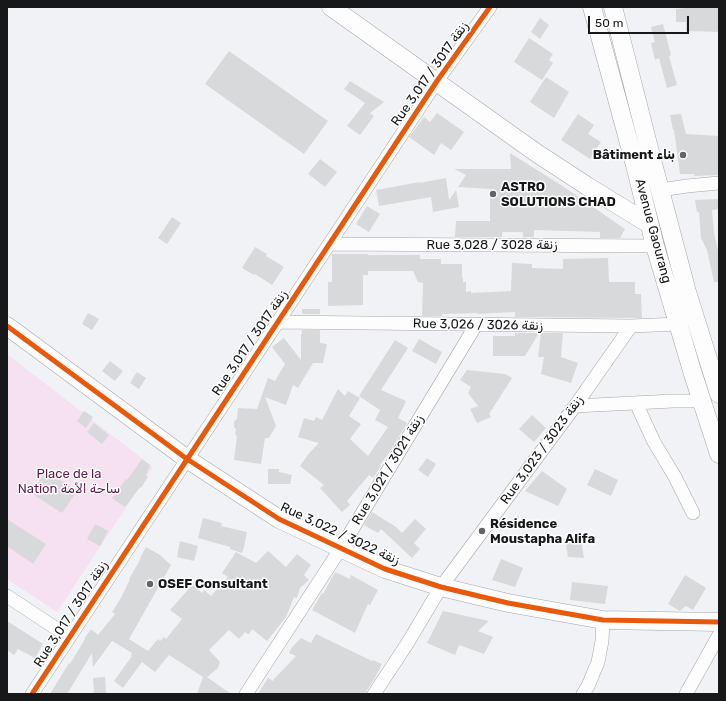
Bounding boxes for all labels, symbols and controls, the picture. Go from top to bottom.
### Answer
scale bar [590,8,691,34]
text: 50 m [595,16,623,30]
street label: Rue 3,017 / زنقة 3017 [388,19,472,129]
place label: Bâtiment بناء [593,147,675,163]
marker: Bâtiment بناء [678,150,688,160]
street label: Avenue Gaourang [632,177,674,285]
place label: ASTRO SOLUTIONS CHAD [501,179,616,210]
marker: ASTRO SOLUTIONS CHAD [488,189,498,199]
street label: Rue 3,028 / زنقة 3028 [426,237,558,253]
street label: Rue 3,017 / زنقة 3017 [209,287,291,399]
street label: Rue 3,026 / زنقة 3026 [413,316,543,334]
street label: Rue 3,023 / زنقة 3023 [497,393,587,507]
street label: Rue 3,021 / زنقة 3021 [349,412,427,528]
park label: Place de la Nation ساحة الأمة [18,466,120,497]
street label: Rue 3,022 / زنقة 3022 [278,499,402,569]
place label: Résidence Moustapha Alifa [490,516,595,547]
marker: Résidence Moustapha Alifa [477,526,487,536]
street label: Rue 3,017 / زنقة 3017 [31,558,111,670]
place label: OSEF Consultant [158,576,268,592]
marker: OSEF Consultant [145,579,155,589]

